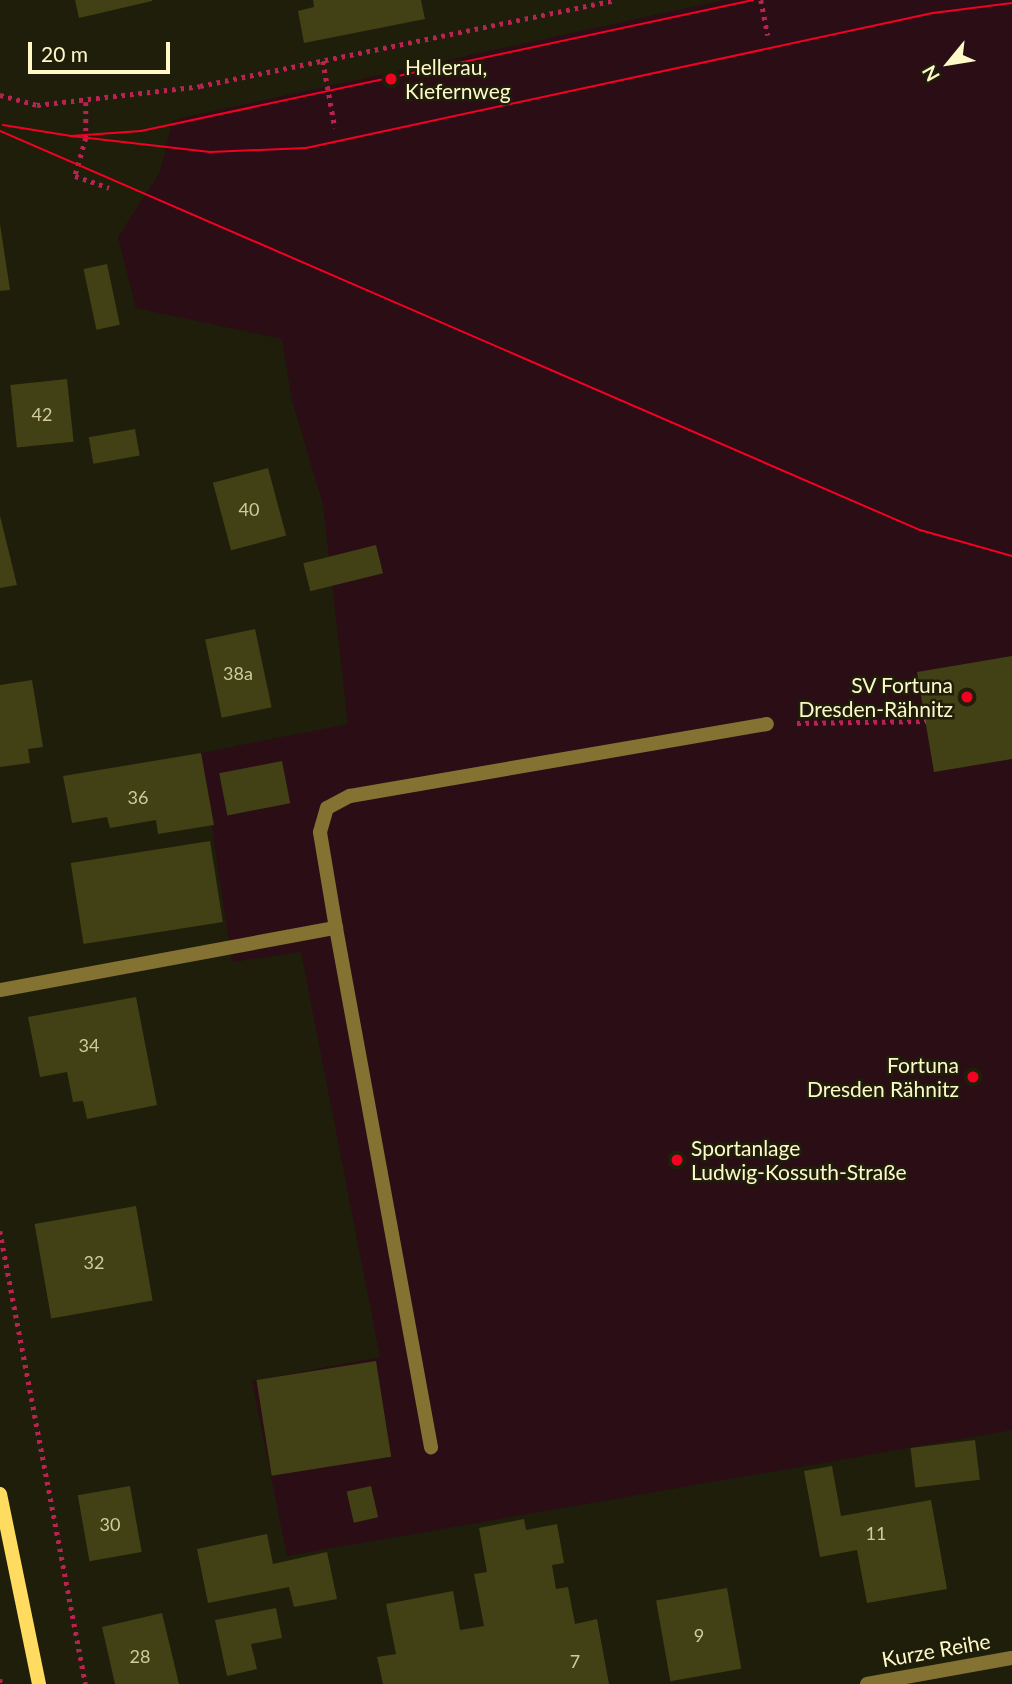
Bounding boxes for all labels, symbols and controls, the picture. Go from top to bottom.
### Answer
scale bar [32,28,173,72]
north arrow [914,28,984,98]
text: 20 m [41,41,88,66]
place label: Hellerau, Kiefernweg [405,54,511,104]
text: N [917,62,944,86]
marker: Hellerau, Kiefernweg [383,71,399,87]
house number: 42 [32,403,52,425]
house number: 40 [239,498,259,520]
house number: 38a [223,662,253,684]
place label: SV Fortuna Dresden-Rähnitz [799,672,953,722]
marker: SV Fortuna Dresden-Rähnitz [959,689,975,705]
house number: 36 [128,786,148,808]
house number: 34 [79,1034,99,1056]
place label: Fortuna Dresden Rähnitz [807,1052,959,1102]
marker: Fortuna Dresden Rähnitz [965,1069,981,1085]
place label: Sportanlage Ludwig-Kossuth-Straße [691,1135,907,1185]
marker: Sportanlage Ludwig-Kossuth-Straße [669,1152,685,1168]
house number: 32 [84,1251,104,1273]
house number: 30 [100,1513,120,1535]
house number: 11 [866,1522,886,1544]
house number: 9 [694,1624,704,1646]
street label: Kurze Reihe [880,1628,992,1672]
house number: 28 [130,1645,150,1667]
house number: 7 [570,1650,580,1672]

